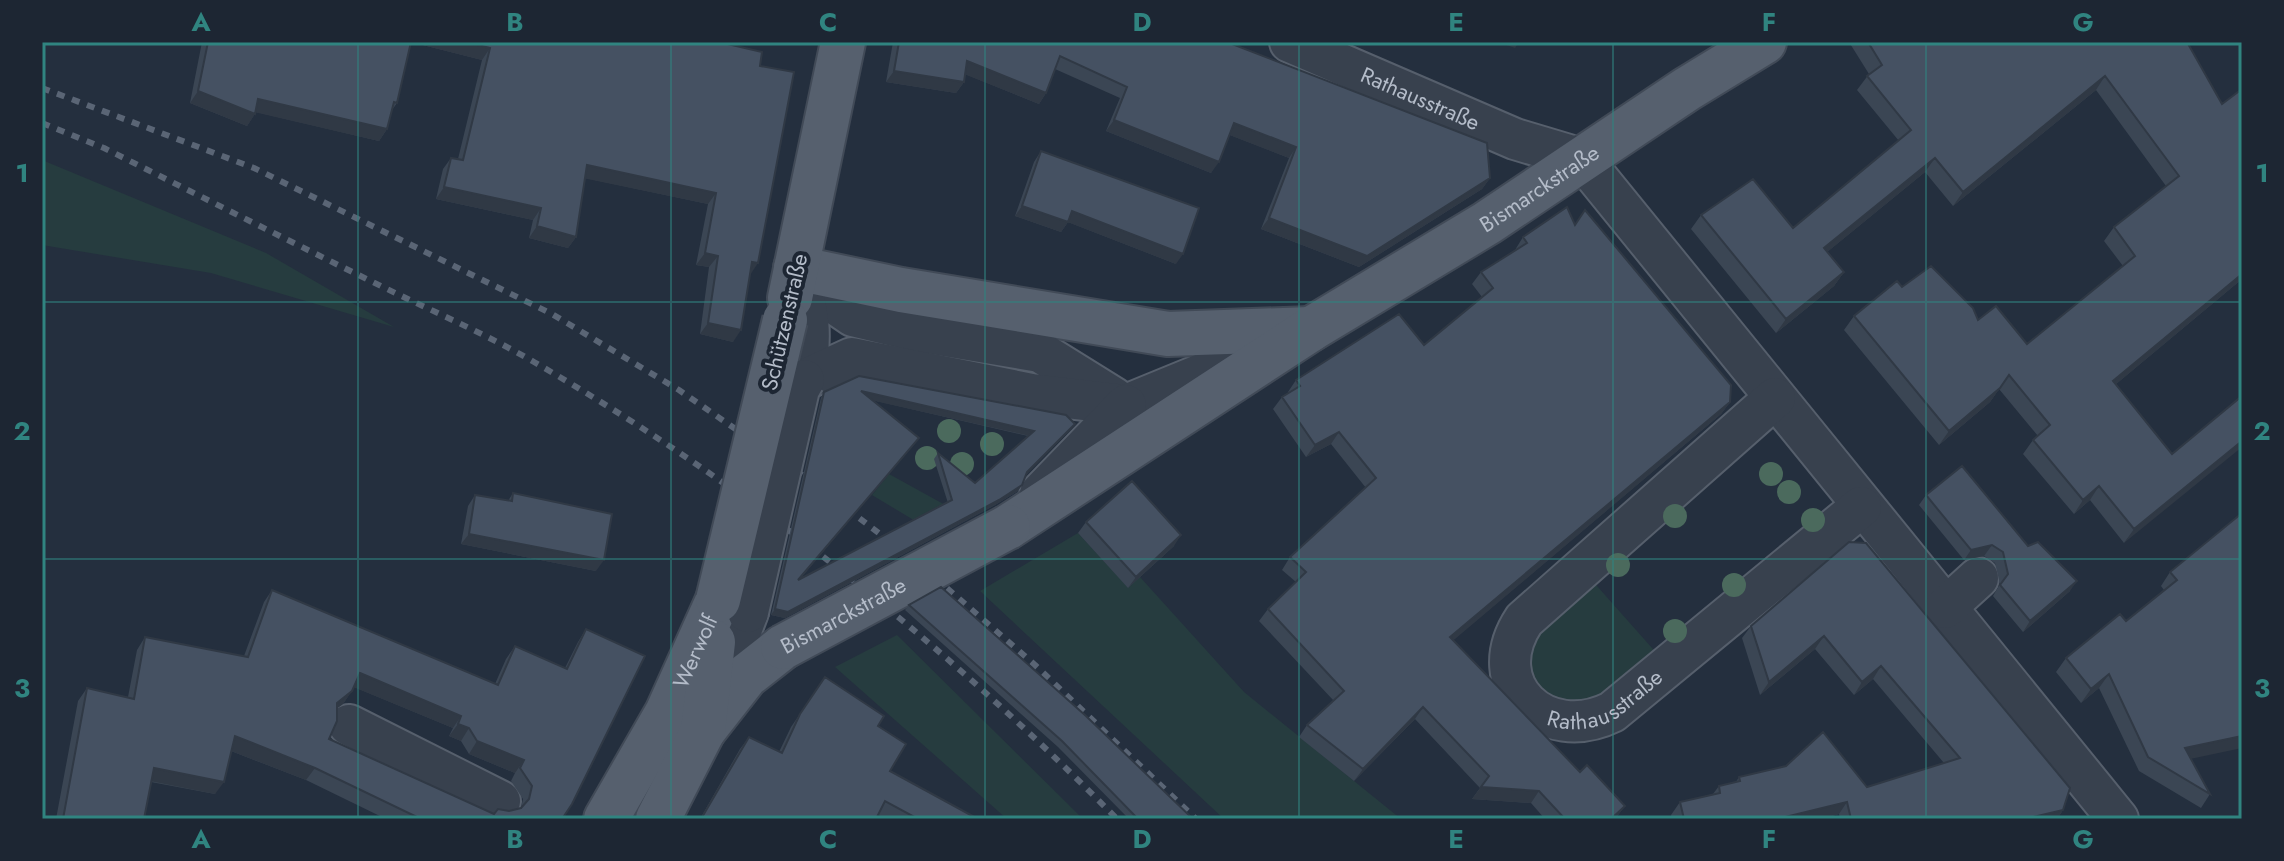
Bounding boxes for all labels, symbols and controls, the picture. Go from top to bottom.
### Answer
text: A [190,3,211,41]
text: B [506,3,524,41]
text: C [819,3,837,41]
text: D [1132,3,1152,41]
text: E [1448,3,1464,41]
text: F [1762,3,1776,41]
text: G [2072,3,2094,41]
street label: Rathausstraße [1356,58,1485,138]
street label: Bismarckstraße [1473,136,1605,240]
text: 1 [15,154,29,192]
text: 1 [2255,154,2269,192]
street label: Schützenstraße [753,250,815,394]
text: 2 [13,412,31,450]
text: 2 [2253,412,2271,450]
street label: Bismarckstraße [775,568,911,662]
street label: Werwolf [664,609,726,693]
street label: Rathausstraße [1543,661,1669,737]
text: 3 [14,669,30,707]
text: 3 [2254,669,2270,707]
text: A [190,820,211,858]
text: B [506,820,524,858]
text: C [819,820,837,858]
text: D [1132,820,1152,858]
text: E [1448,820,1464,858]
text: F [1762,820,1776,858]
text: G [2072,820,2094,858]

